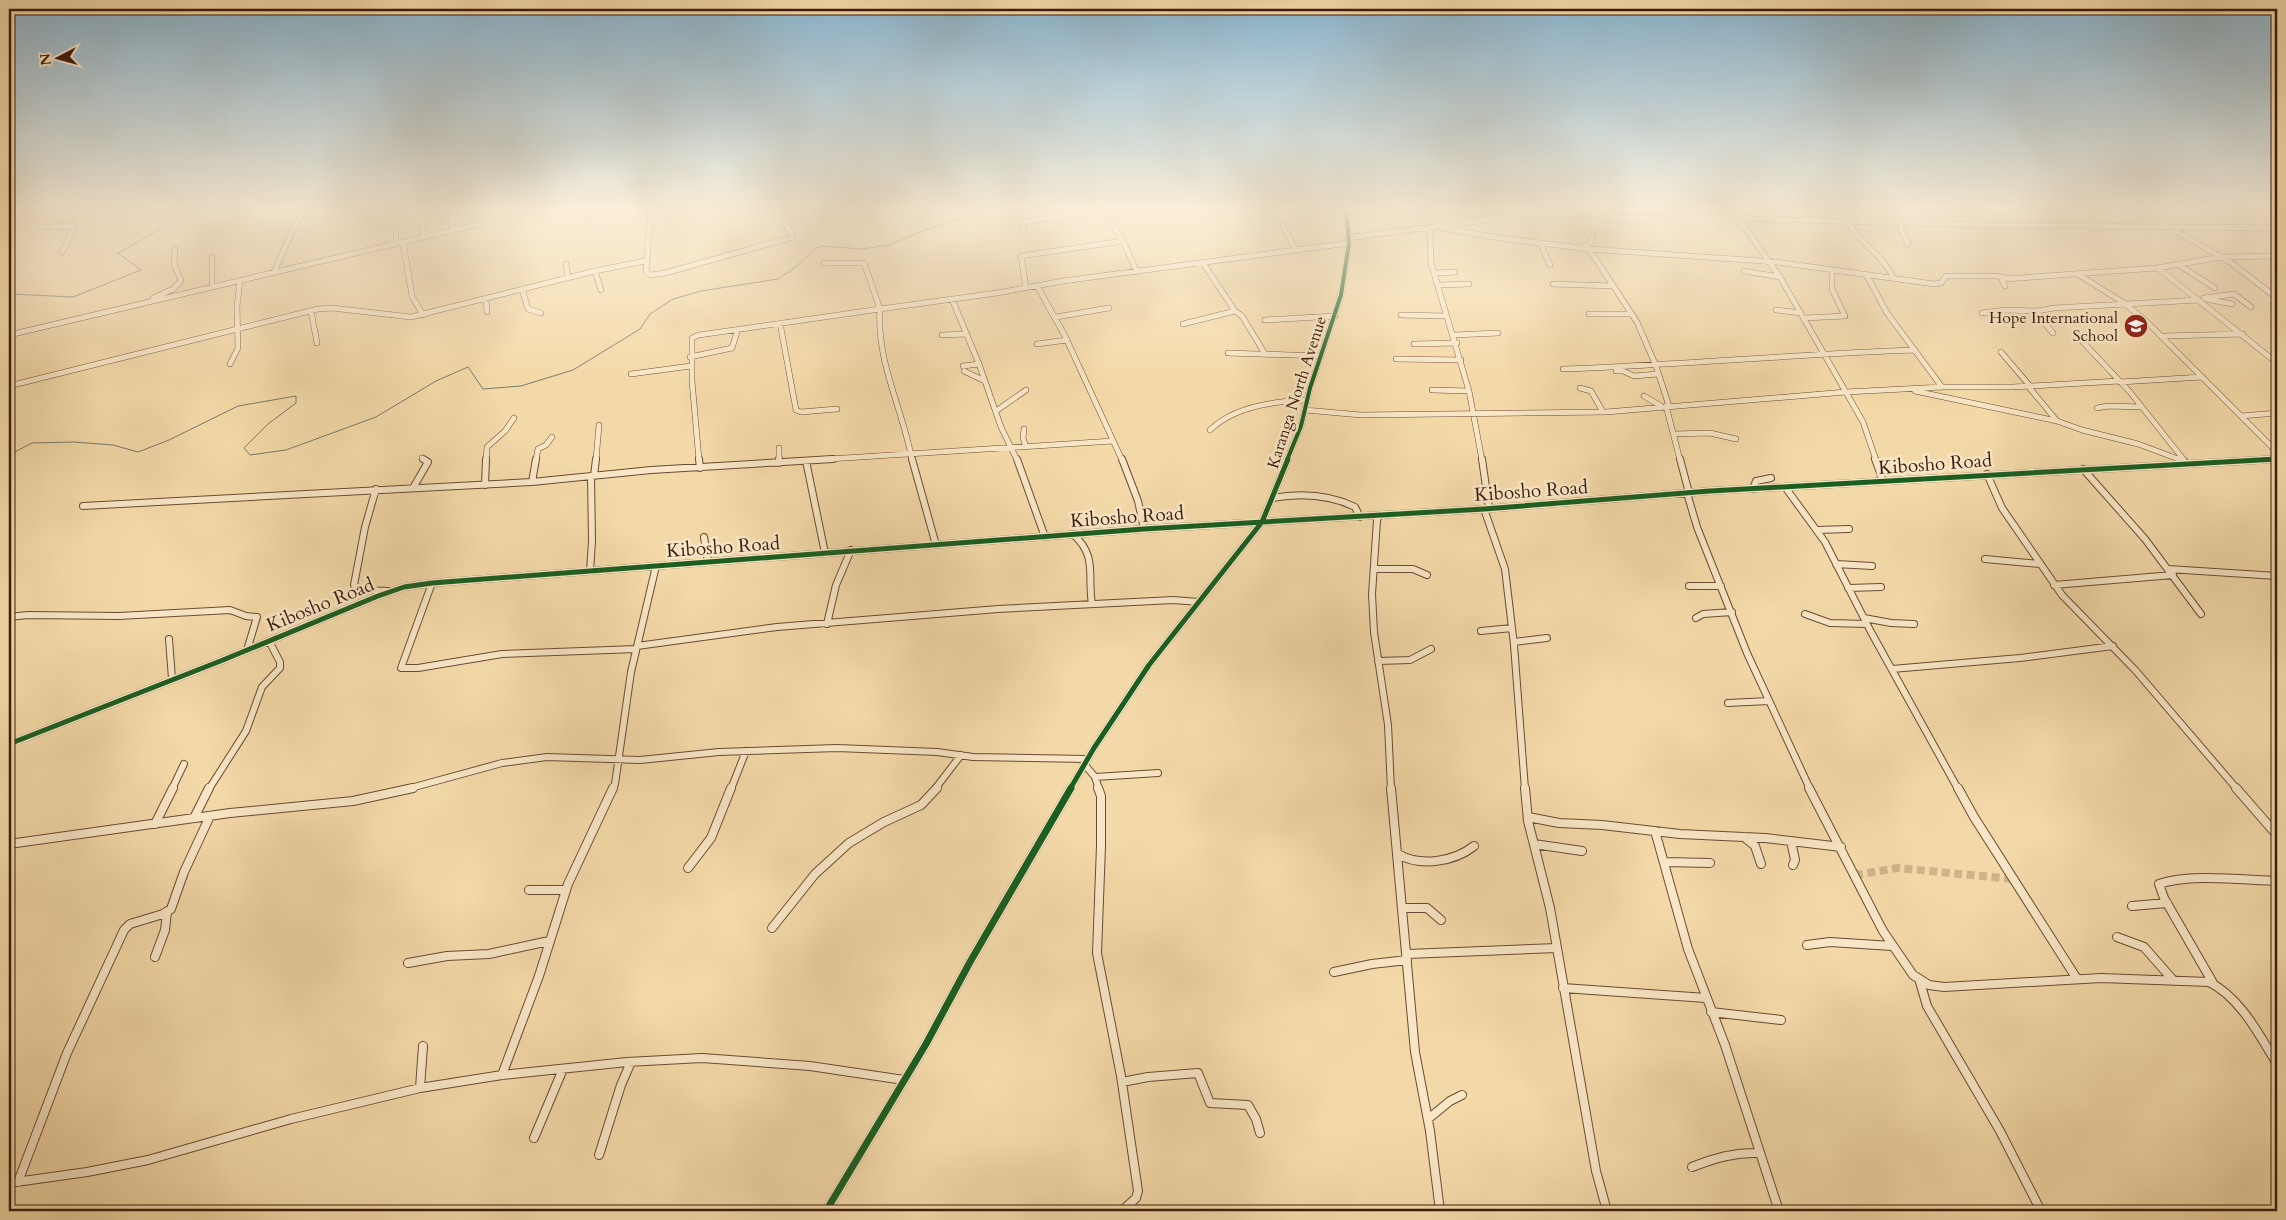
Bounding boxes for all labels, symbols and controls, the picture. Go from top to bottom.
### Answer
north arrow [32,32,82,82]
text: N [35,52,56,66]
place label: Hope International School [1989,307,2118,347]
street label: Karanga North Avenue [1262,313,1332,471]
school or university icon: Hope International School [2123,313,2149,339]
street label: Kibosho Road [1877,447,1993,481]
street label: Kibosho Road [1473,474,1589,508]
street label: Kibosho Road [1069,500,1185,534]
street label: Kibosho Road [665,530,781,564]
street label: Kibosho Road [263,572,378,638]

